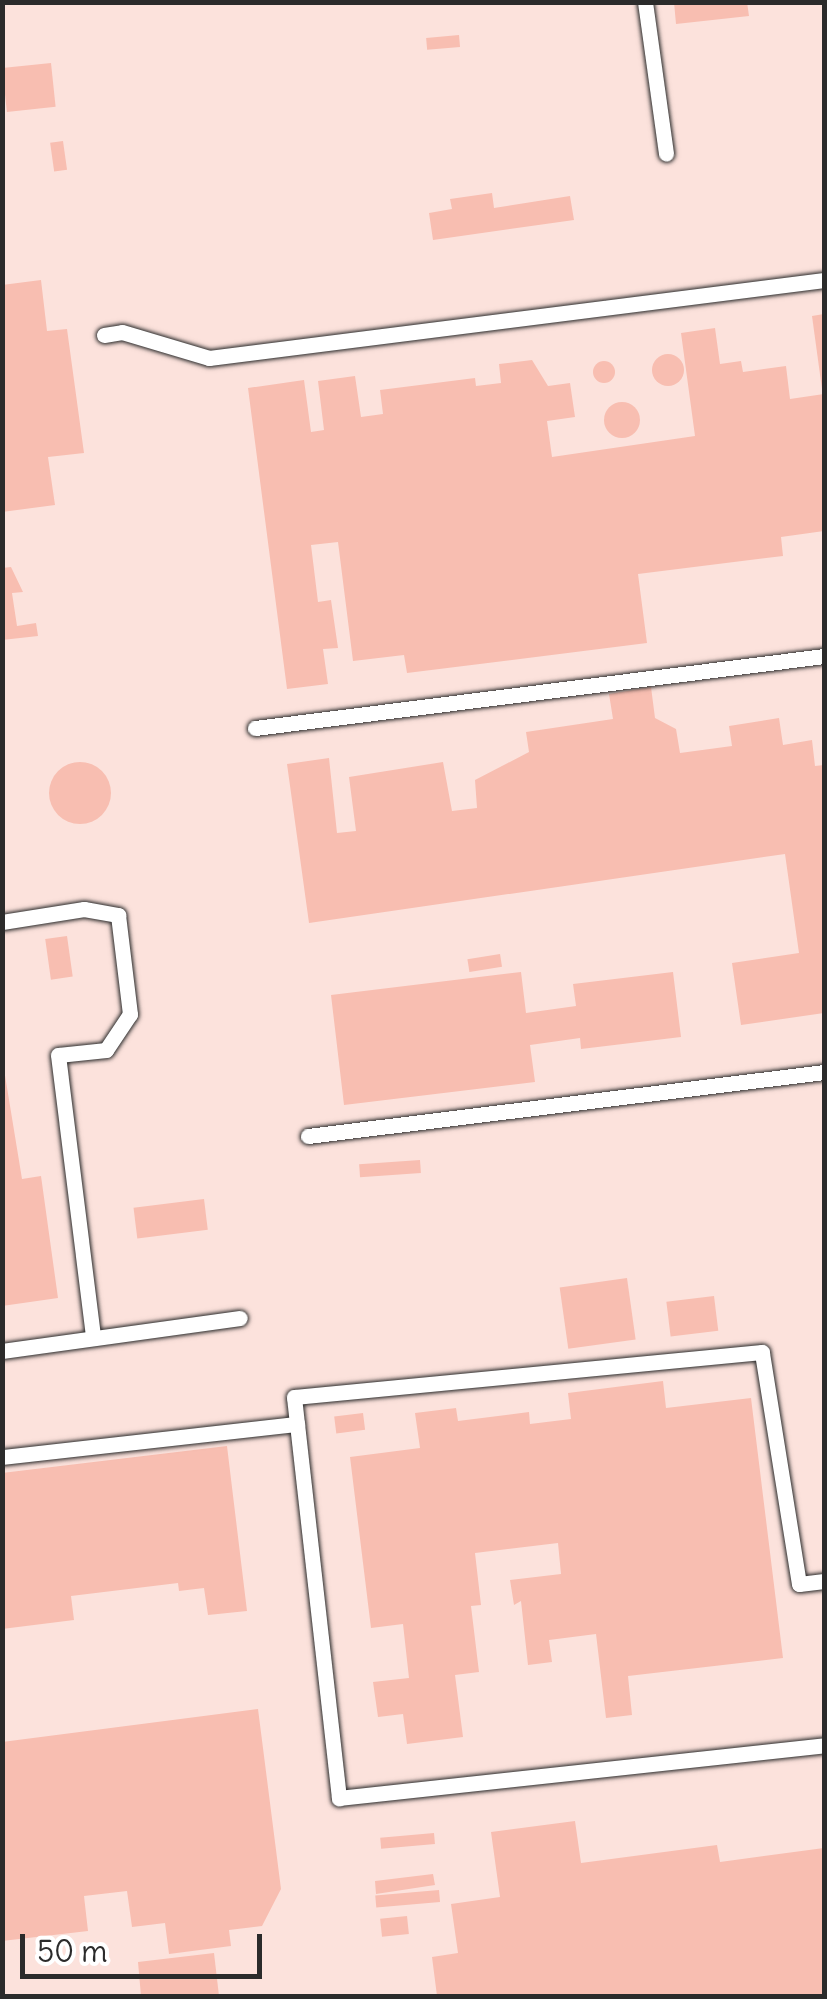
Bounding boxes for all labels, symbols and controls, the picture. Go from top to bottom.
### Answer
scale bar [25,1914,268,1976]
text: 50 m [37,1932,107,1970]

